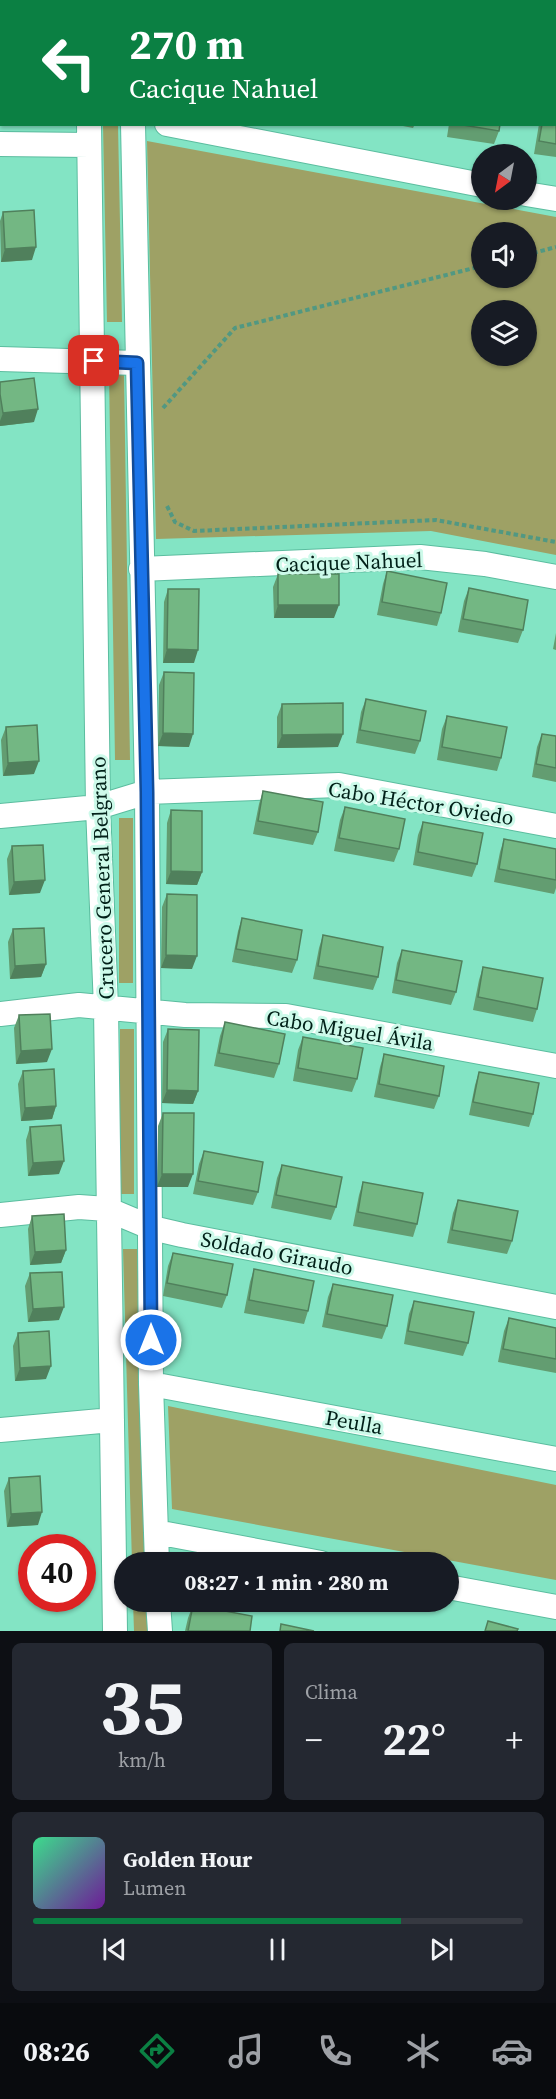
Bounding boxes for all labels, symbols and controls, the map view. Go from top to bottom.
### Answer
text: 270 m [129,15,244,73]
icon: left [30,24,108,102]
text: Cacique Nahuel [129,70,318,107]
north arrow [471,144,537,210]
map controls [471,144,537,366]
button: sound [471,222,537,288]
button: layers [471,300,537,366]
pin [68,335,119,386]
icon: arrive [77,344,110,377]
street label: Cacique Nahuel [275,545,423,579]
street label: Crucero General Belgrano [83,756,121,1000]
street label: Cabo Héctor Oviedo [326,774,516,832]
street label: Cabo Miguel Ávila [265,1002,436,1058]
street label: Soldado Giraudo [198,1224,356,1282]
position arrow [119,1308,183,1372]
street label: Peulla [323,1403,385,1441]
speed limit sign: 40 [18,1534,96,1612]
text: 08:27 · 1 min · 280 m [185,1567,388,1597]
text: 35 [100,1653,184,1760]
text: Clima [305,1678,358,1706]
text: 22° [382,1708,446,1770]
text: − [305,1717,323,1762]
text: + [505,1717,523,1762]
text: km/h [118,1746,166,1774]
text: Golden Hour [123,1844,252,1874]
text: Lumen [123,1874,186,1902]
icon: previous [98,1933,131,1966]
icon: pause [261,1933,294,1966]
icon: next [425,1933,458,1966]
icon: directions [136,2030,178,2072]
icon: music [225,2030,267,2072]
icon: phone [314,2030,356,2072]
icon: climate [402,2030,444,2072]
icon: car [491,2030,533,2072]
text: 08:26 [23,2033,90,2070]

